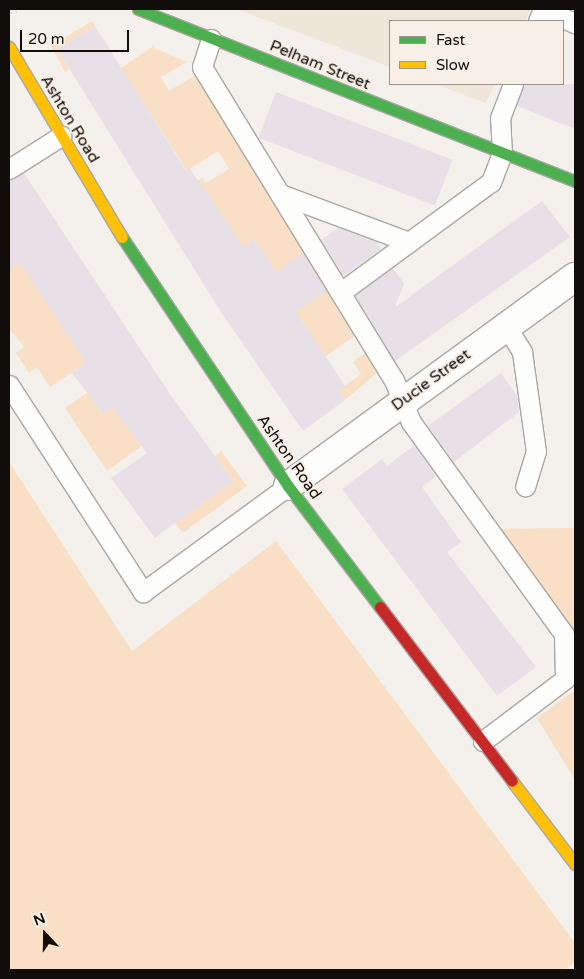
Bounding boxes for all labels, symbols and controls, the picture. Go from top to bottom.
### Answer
scale bar [22,20,131,52]
legend [389,20,564,85]
text: 20 m [28,30,65,48]
text: Fast [436,31,465,49]
street label: Pelham Street [267,36,373,94]
text: Slow [436,56,470,74]
street label: Ashton Road [36,72,104,166]
street label: Ducie Street [388,345,474,415]
street label: Ashton Road [253,411,325,503]
north arrow [20,909,70,959]
text: N [31,910,48,929]

